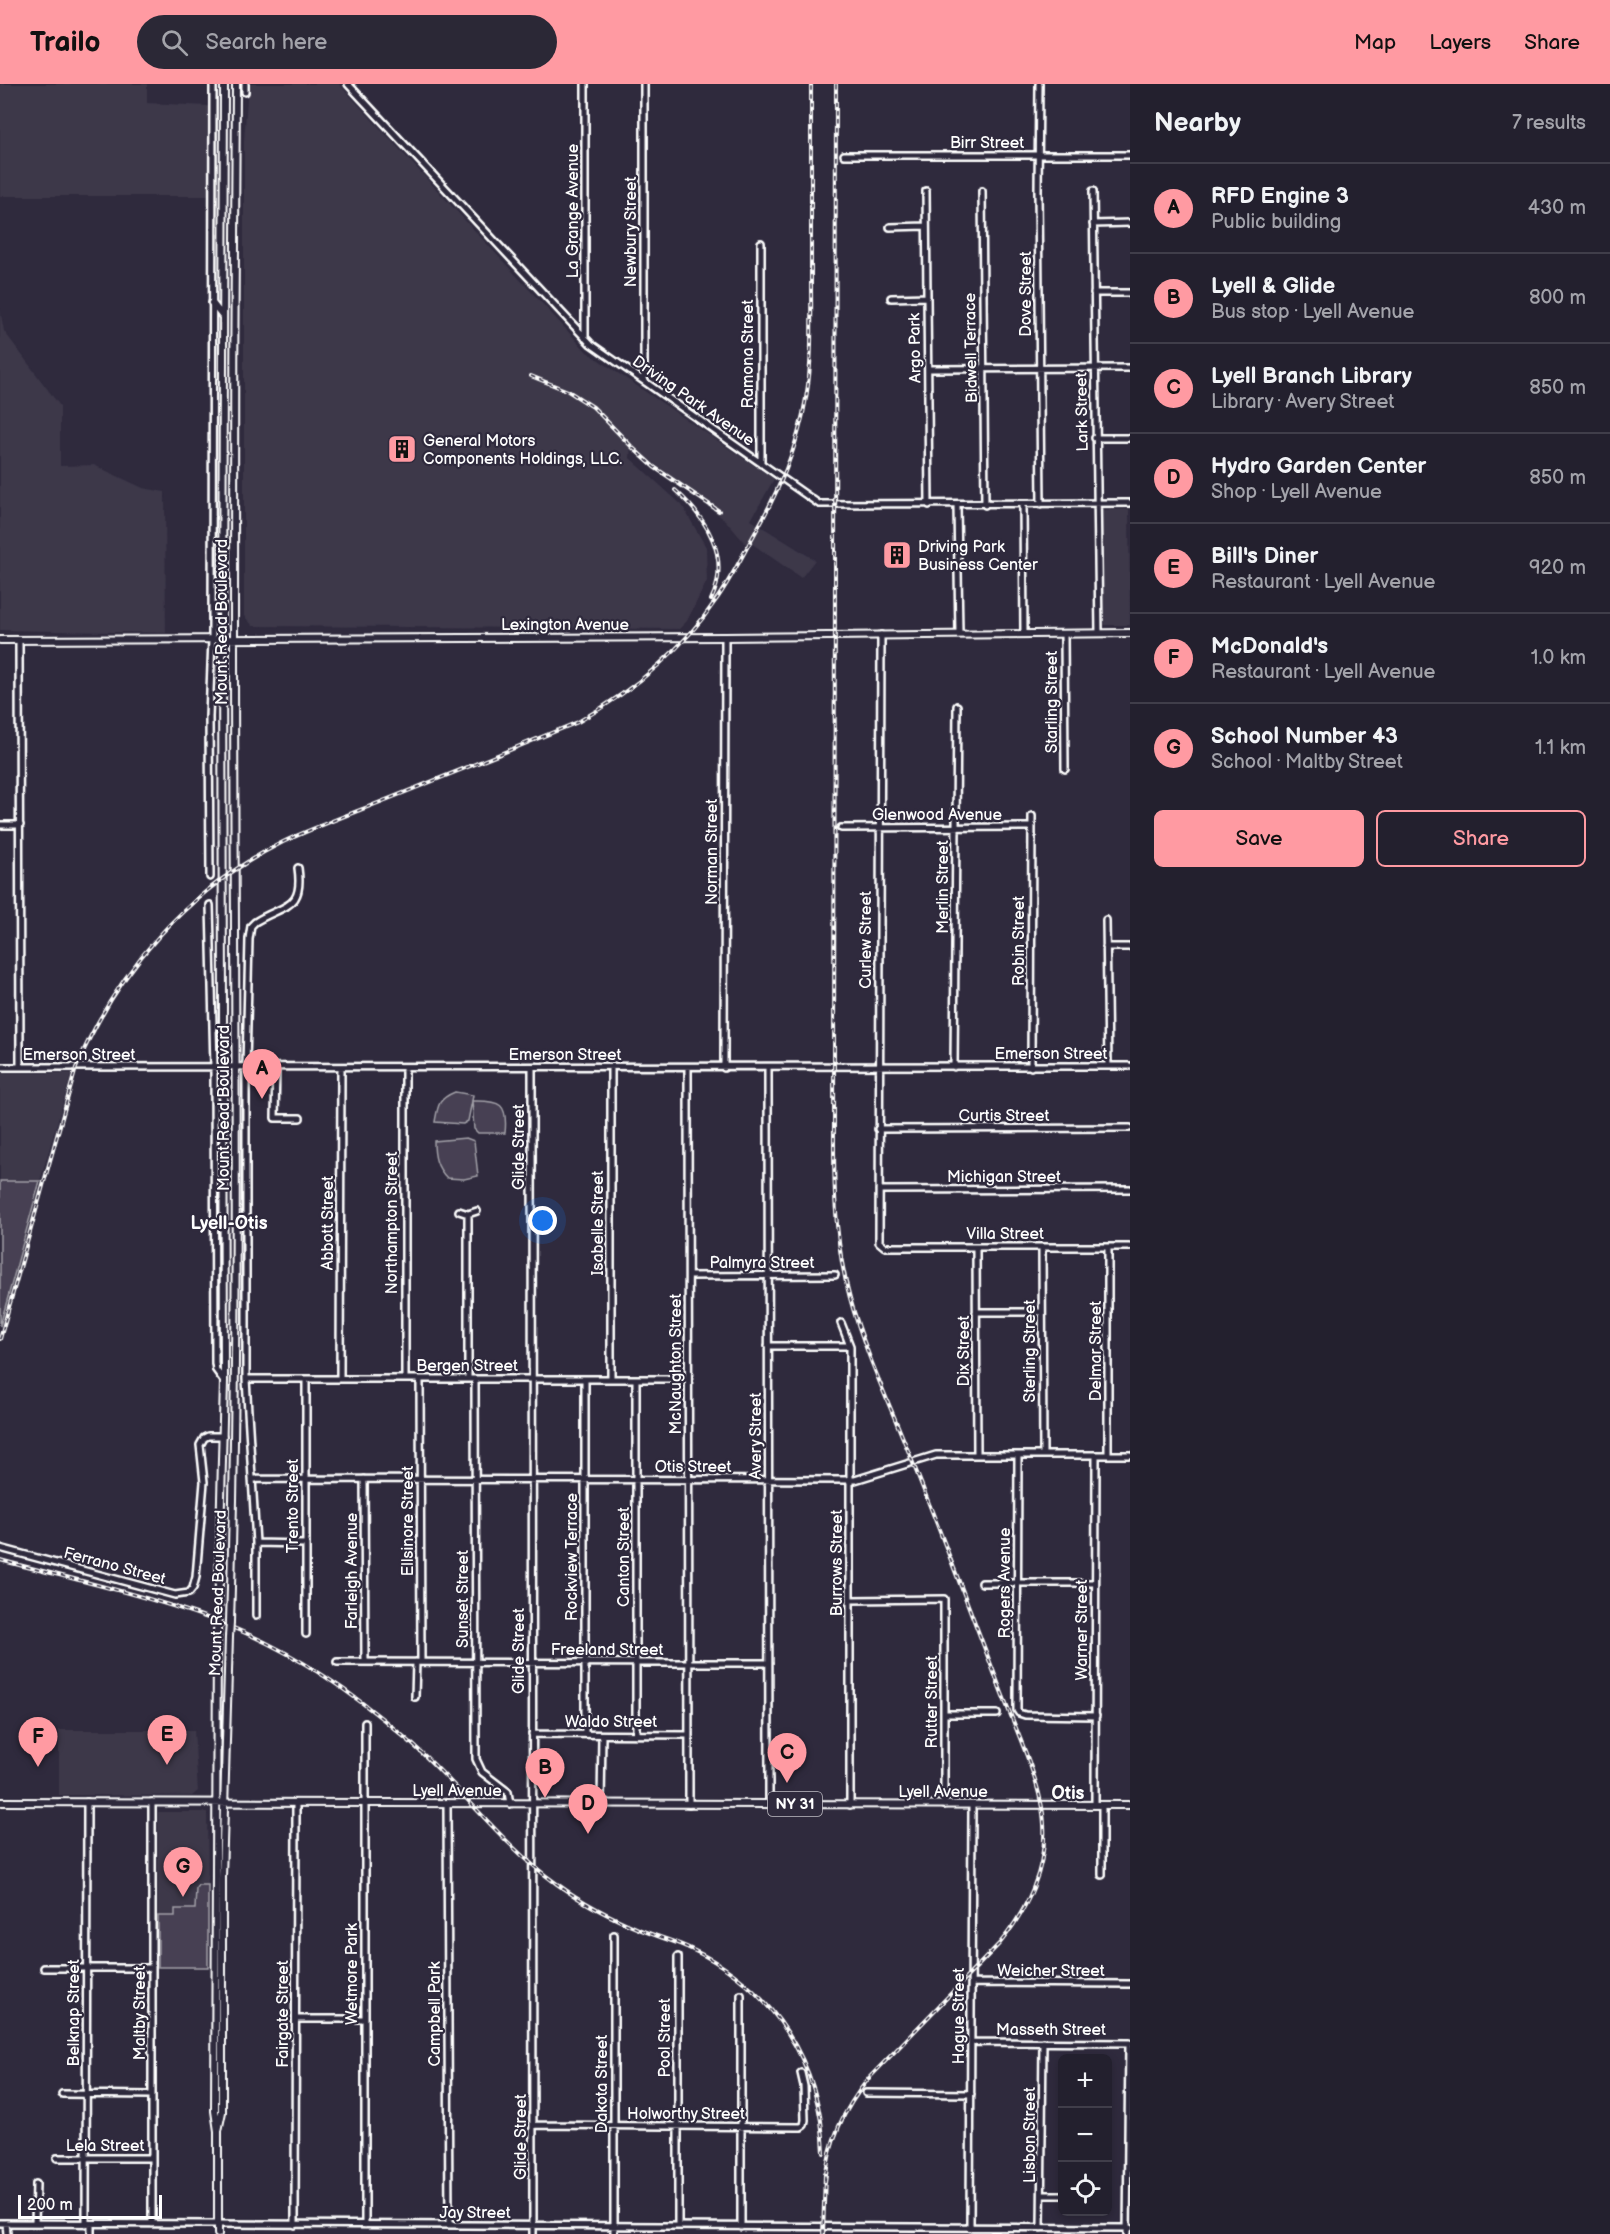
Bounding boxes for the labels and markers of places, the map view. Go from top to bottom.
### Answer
place label: General Motors Components Holdings, LLC. [423,432,622,469]
building icon: General Motors Components Holdings, LLC. [386,433,418,465]
place label: Driving Park Business Center [918,538,1038,575]
building icon: Driving Park Business Center [881,539,913,571]
pin: A [242,1050,282,1099]
pin: E [148,1716,186,1765]
pin: F [18,1718,57,1767]
pin: C [768,1734,806,1783]
pin: B [526,1748,564,1798]
pin: D [568,1784,608,1834]
pin: G [164,1848,202,1897]

